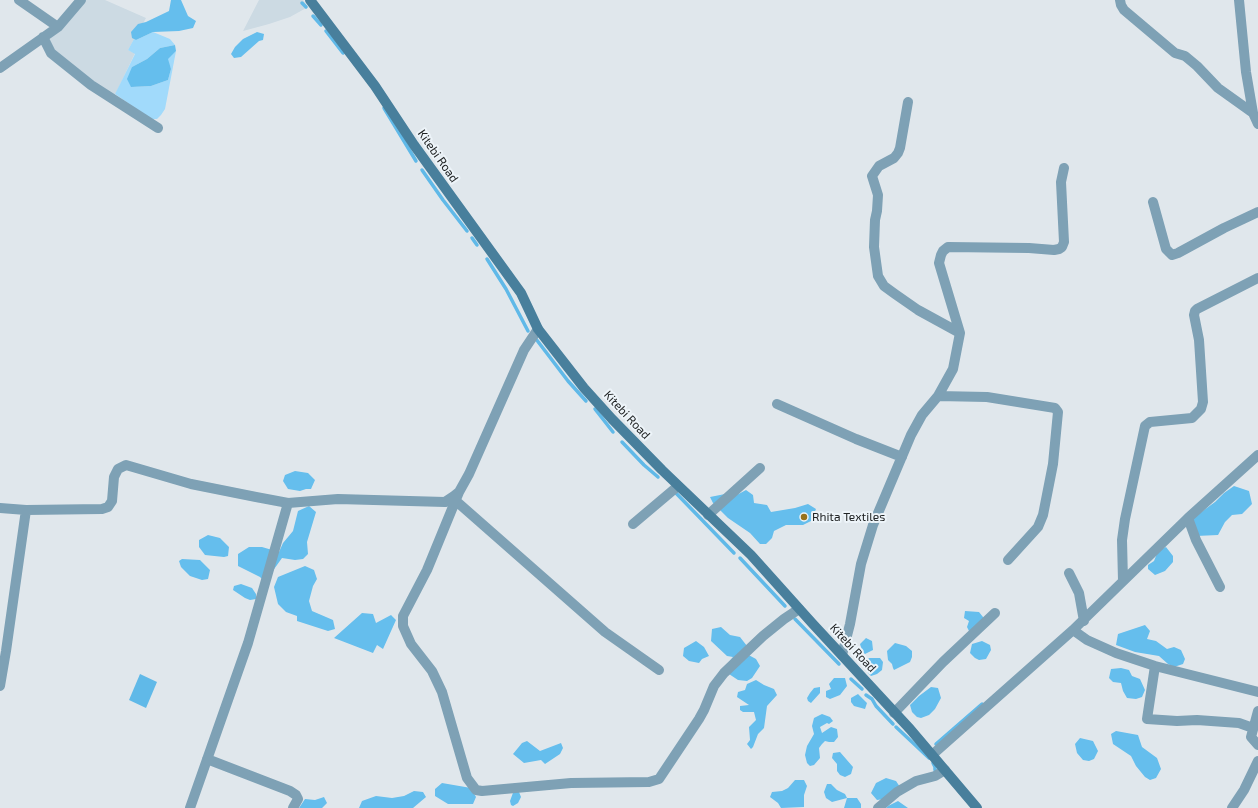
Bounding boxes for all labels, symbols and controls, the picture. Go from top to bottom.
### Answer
street label: Kitebi Road [415,127,461,185]
street label: Kitebi Road [601,388,653,442]
place label: Rhita Textiles [812,510,885,524]
marker: Rhita Textiles [799,512,809,522]
street label: Kitebi Road [827,621,879,675]

